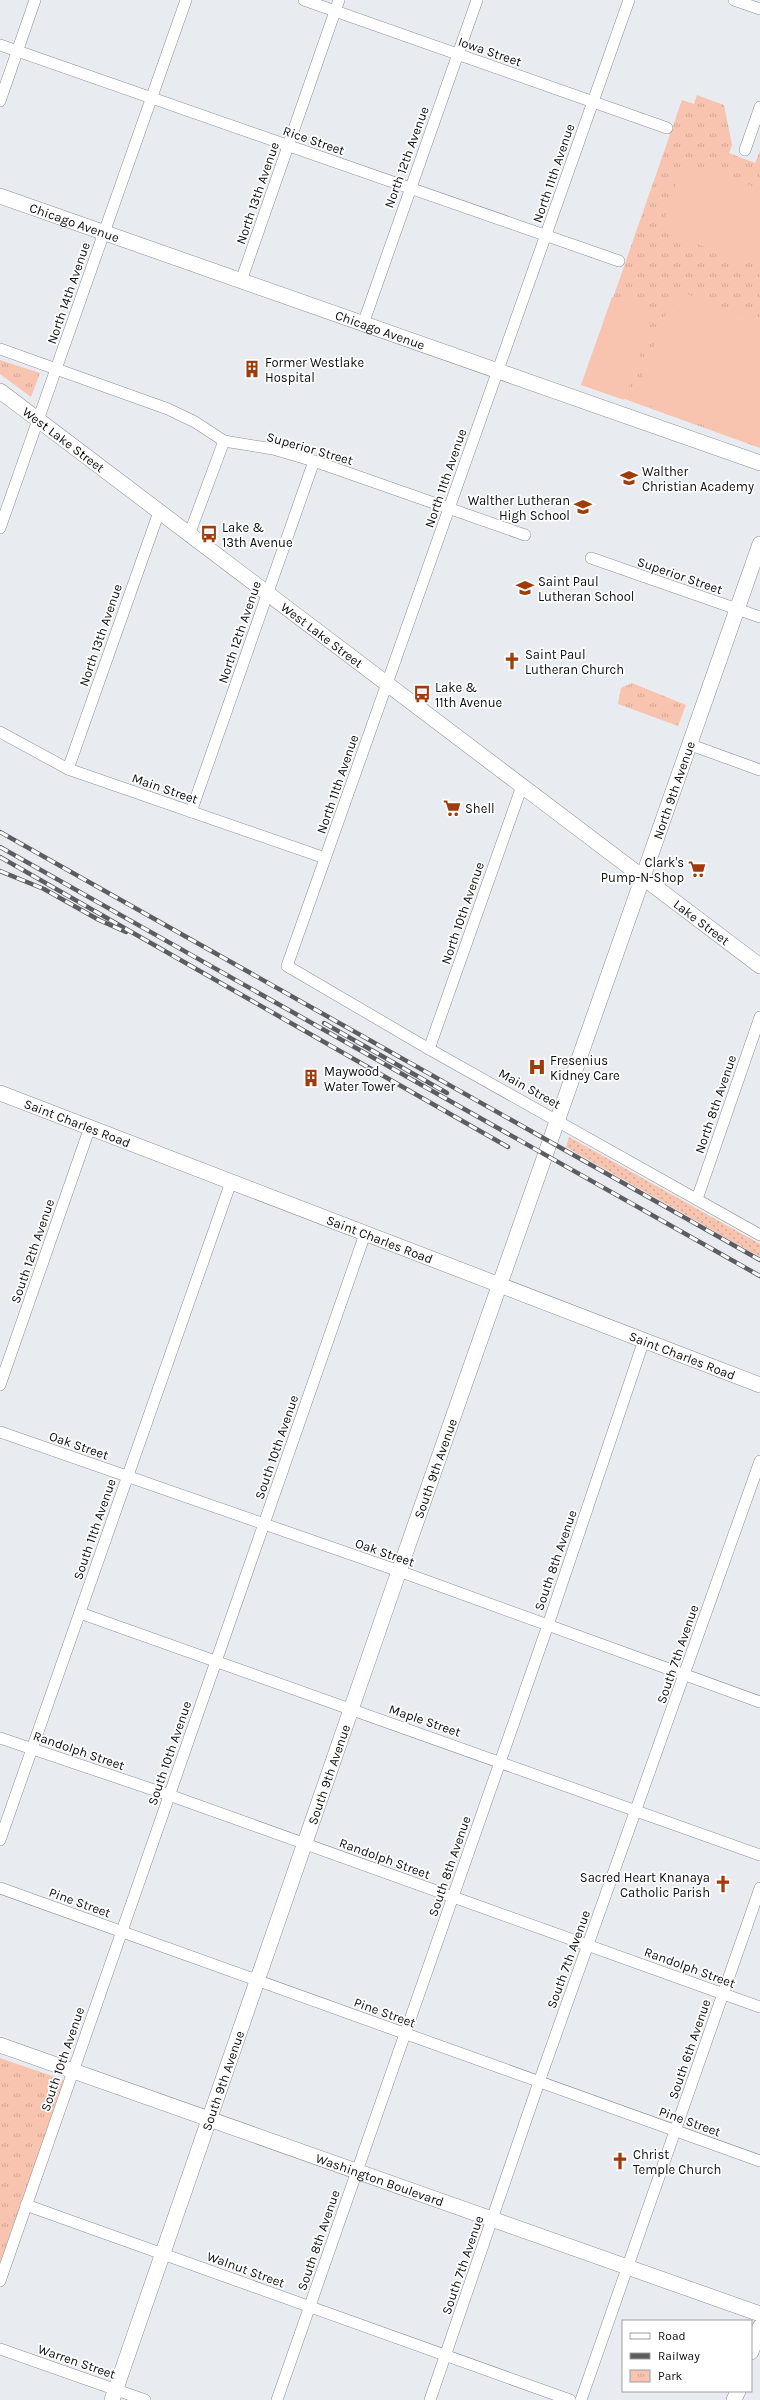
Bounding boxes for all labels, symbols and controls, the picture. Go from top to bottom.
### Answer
street label: Iowa Street [456,34,524,69]
street label: North 12th Avenue [381,104,432,210]
street label: North 11th Avenue [529,121,578,225]
street label: Rice Street [281,123,347,158]
street label: North 13th Avenue [233,140,282,246]
street label: Chicago Avenue [28,200,121,245]
street label: North 14th Avenue [44,240,93,346]
street label: Chicago Avenue [333,307,427,353]
place label: Former Westlake Hospital [265,355,365,385]
building icon: Former Westlake Hospital [242,359,262,379]
street label: West Lake Street [20,404,108,476]
street label: North 11th Avenue [421,426,470,530]
street label: Superior Street [265,429,355,468]
place label: Walther Christian Academy [642,464,754,494]
school or university icon: Walther Christian Academy [619,468,639,488]
place label: Walther Lutheran High School [468,493,570,523]
school or university icon: Walther Lutheran High School [573,497,593,517]
place label: Lake & 13th Avenue [222,520,293,550]
bus stop icon: Lake & 13th Avenue [199,524,219,544]
street label: Superior Street [635,554,725,597]
place label: Saint Paul Lutheran School [538,574,634,604]
school or university icon: Saint Paul Lutheran School [515,578,535,598]
street label: North 12th Avenue [215,579,264,685]
street label: North 13th Avenue [76,582,125,688]
street label: West Lake Street [278,599,366,671]
place label: Saint Paul Lutheran Church [525,647,624,677]
church icon: Saint Paul Lutheran Church [502,651,522,671]
place label: Lake & 11th Avenue [435,680,503,710]
bus stop icon: Lake & 11th Avenue [412,684,432,704]
street label: North 11th Avenue [313,732,362,836]
street label: North 9th Avenue [650,739,698,841]
street label: Main Street [130,770,200,807]
supermarket icon: Shell [442,798,462,818]
place label: Shell [465,801,495,816]
place label: Clark's Pump-N-Shop [601,855,684,885]
supermarket icon: Clark's Pump-N-Shop [687,859,707,879]
street label: North 10th Avenue [438,860,487,966]
street label: Lake Street [671,896,732,948]
place label: Fresenius Kidney Care [550,1053,620,1083]
street label: North 8th Avenue [692,1053,739,1155]
hospital icon: Fresenius Kidney Care [527,1057,547,1077]
place label: Maywood Water Tower [324,1064,395,1094]
street label: Main Street [496,1065,564,1112]
building icon: Maywood Water Tower [301,1068,321,1088]
street label: Saint Charles Road [22,1096,133,1150]
street label: South 12th Avenue [8,1197,57,1305]
street label: Saint Charles Road [324,1212,435,1267]
street label: Saint Charles Road [627,1328,737,1383]
street label: South 10th Avenue [252,1393,301,1501]
street label: South 9th Avenue [411,1416,460,1521]
street label: Oak Street [47,1428,111,1463]
street label: South 11th Avenue [70,1476,119,1582]
street label: South 8th Avenue [531,1508,580,1612]
street label: Oak Street [353,1535,417,1570]
street label: South 7th Avenue [654,1603,701,1705]
street label: South 10th Avenue [145,1699,194,1807]
street label: Maple Street [387,1701,463,1740]
street label: South 9th Avenue [305,1722,353,1827]
street label: Randolph Street [31,1728,127,1773]
street label: South 8th Avenue [425,1814,474,1918]
street label: Randolph Street [337,1835,432,1882]
place label: Sacred Heart Knanaya Catholic Parish [580,1870,710,1900]
church icon: Sacred Heart Knanaya Catholic Parish [713,1874,733,1894]
street label: Pine Street [47,1884,113,1921]
street label: South 7th Avenue [544,1908,593,2010]
street label: Randolph Street [642,1944,737,1991]
street label: Pine Street [352,1994,418,2031]
street label: South 6th Avenue [665,1997,714,2101]
street label: South 10th Avenue [38,2005,87,2113]
street label: South 9th Avenue [199,2028,247,2133]
street label: Pine Street [657,2103,723,2140]
place label: Christ Temple Church [633,2147,721,2177]
street label: Washington Boulevard [314,2150,446,2209]
church icon: Christ Temple Church [610,2151,630,2171]
street label: South 8th Avenue [294,2188,343,2292]
street label: South 7th Avenue [439,2214,486,2316]
street label: Walnut Street [205,2249,287,2290]
legend [622,2320,752,2392]
text: Road [658,2329,686,2343]
street label: Warren Street [36,2341,118,2382]
text: Railway [658,2349,700,2363]
text: Park [658,2369,683,2383]

